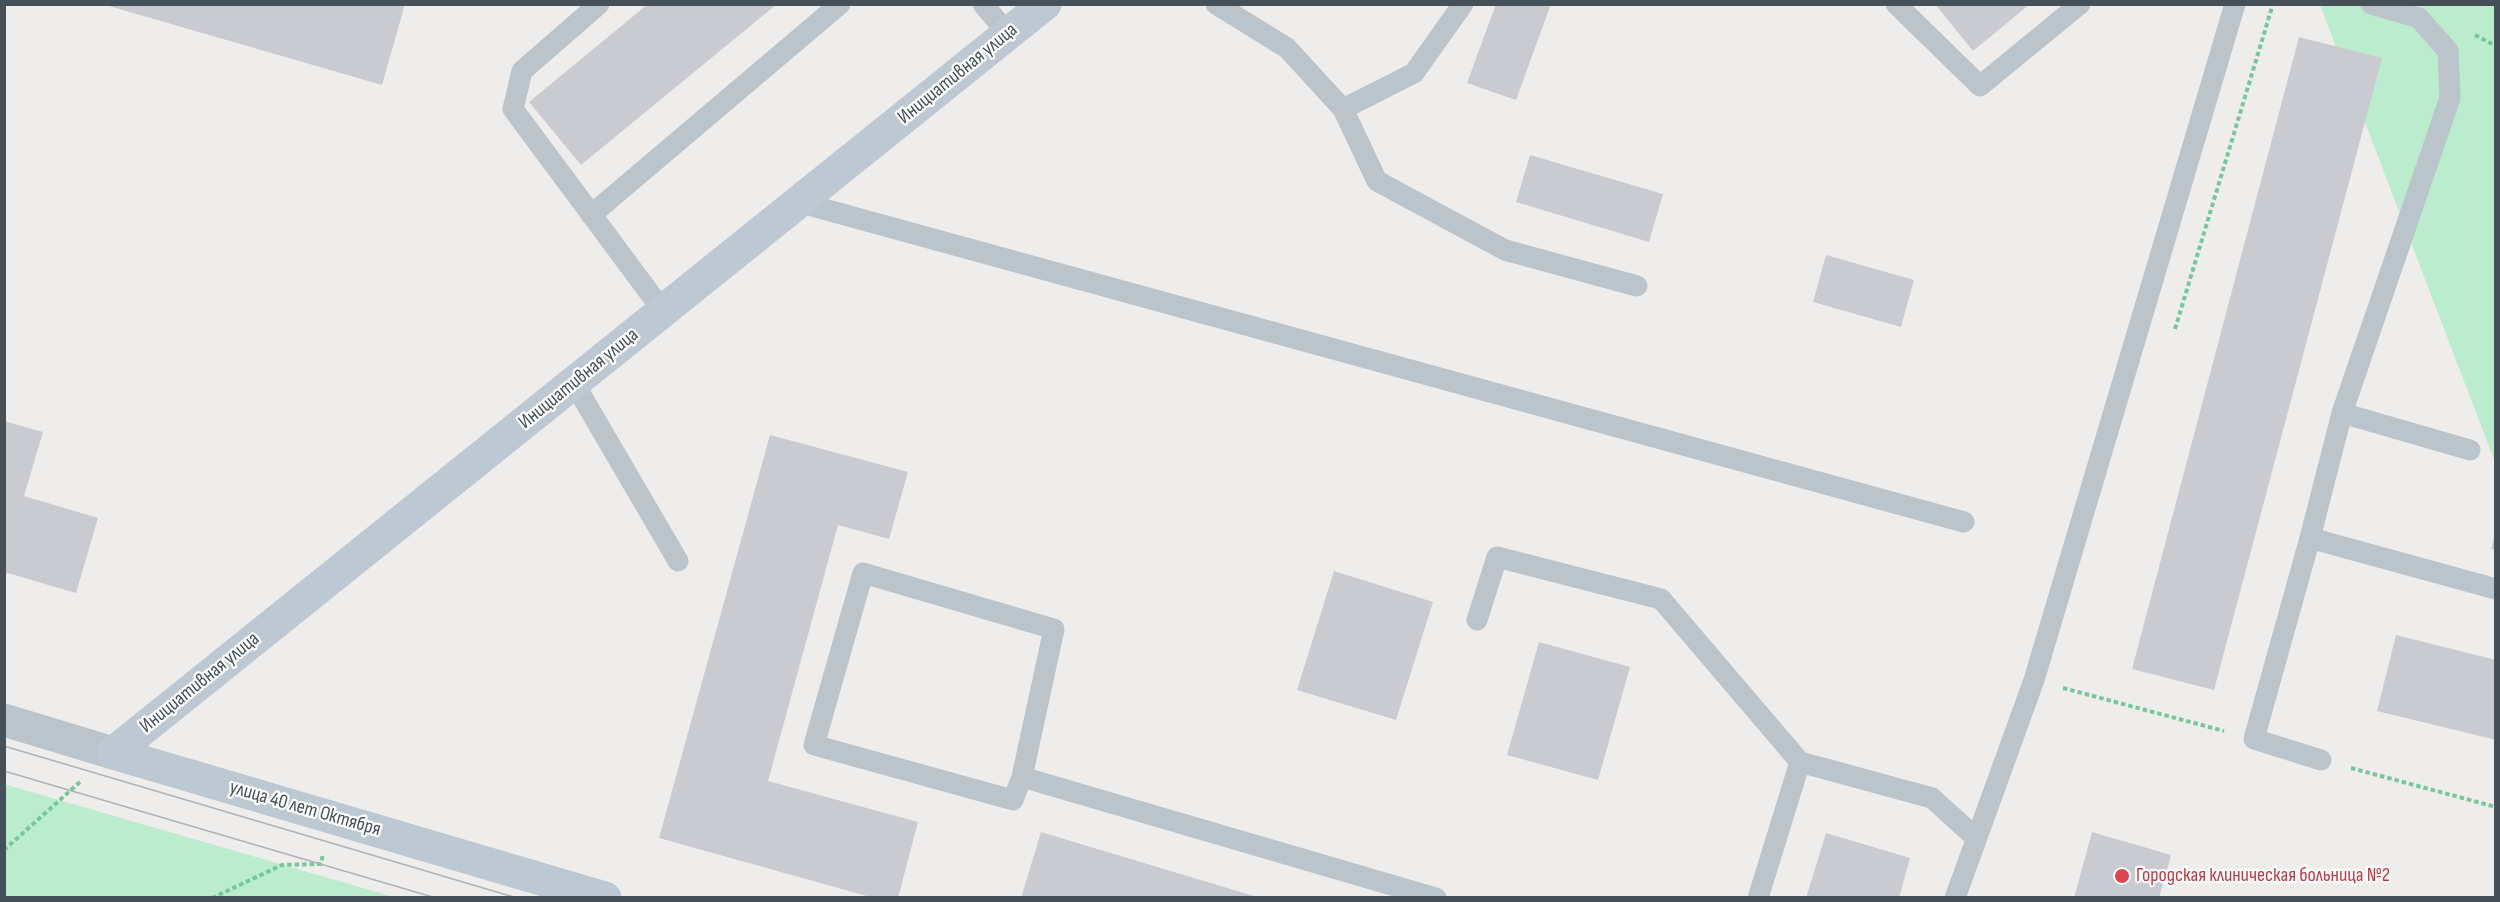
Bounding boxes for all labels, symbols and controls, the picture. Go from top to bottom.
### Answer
street label: Инициативная улица [893,18,1023,130]
street label: Инициативная улица [514,323,644,435]
street label: Инициативная улица [135,627,265,739]
street label: улица 40 лет Октября [227,776,383,842]
place label: Городская клиническая больница №2 [2136,864,2390,888]
marker: Городская клиническая больница №2 [2113,867,2131,885]

